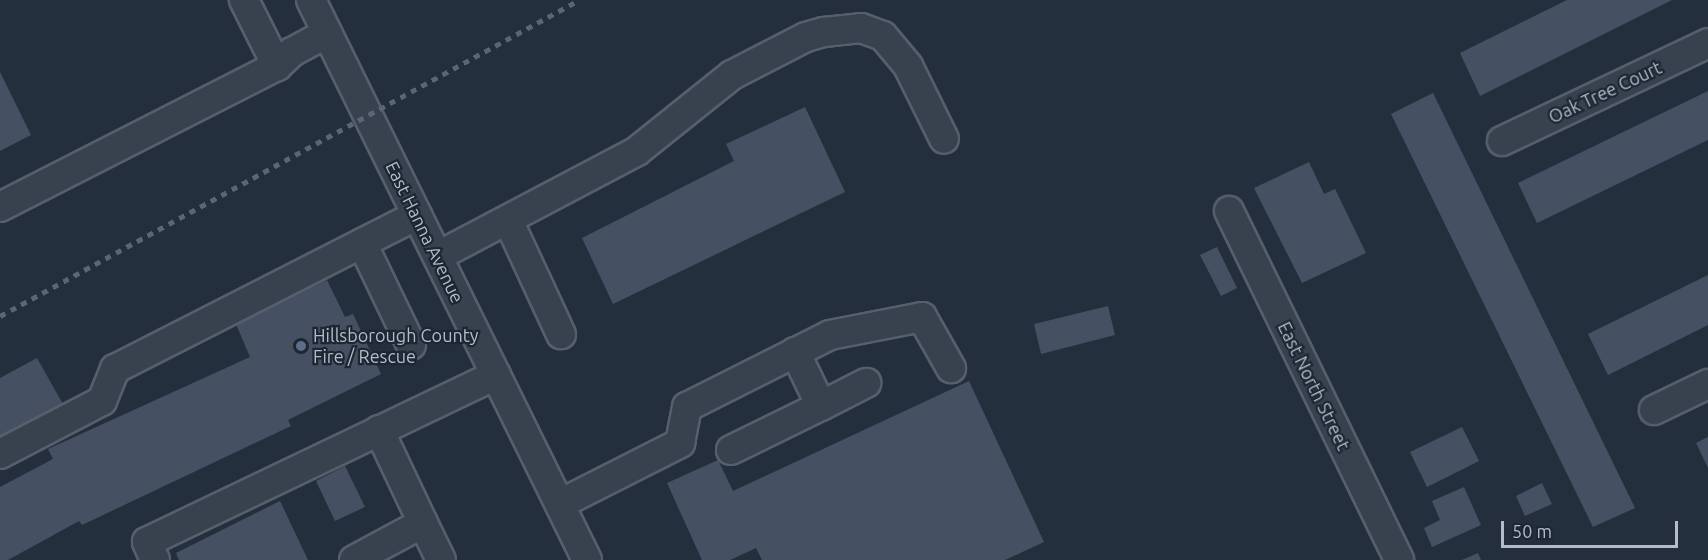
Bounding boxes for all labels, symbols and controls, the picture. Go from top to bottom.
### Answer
street label: Oak Tree Court [1545,56,1665,128]
street label: East Hanna Avenue [381,158,469,306]
street label: East North Street [1274,318,1354,454]
place label: Hillsborough County Fire / Rescue [313,325,478,368]
marker: Hillsborough County Fire / Rescue [294,339,308,353]
scale bar [1504,509,1681,547]
text: 50 m [1512,521,1552,541]

